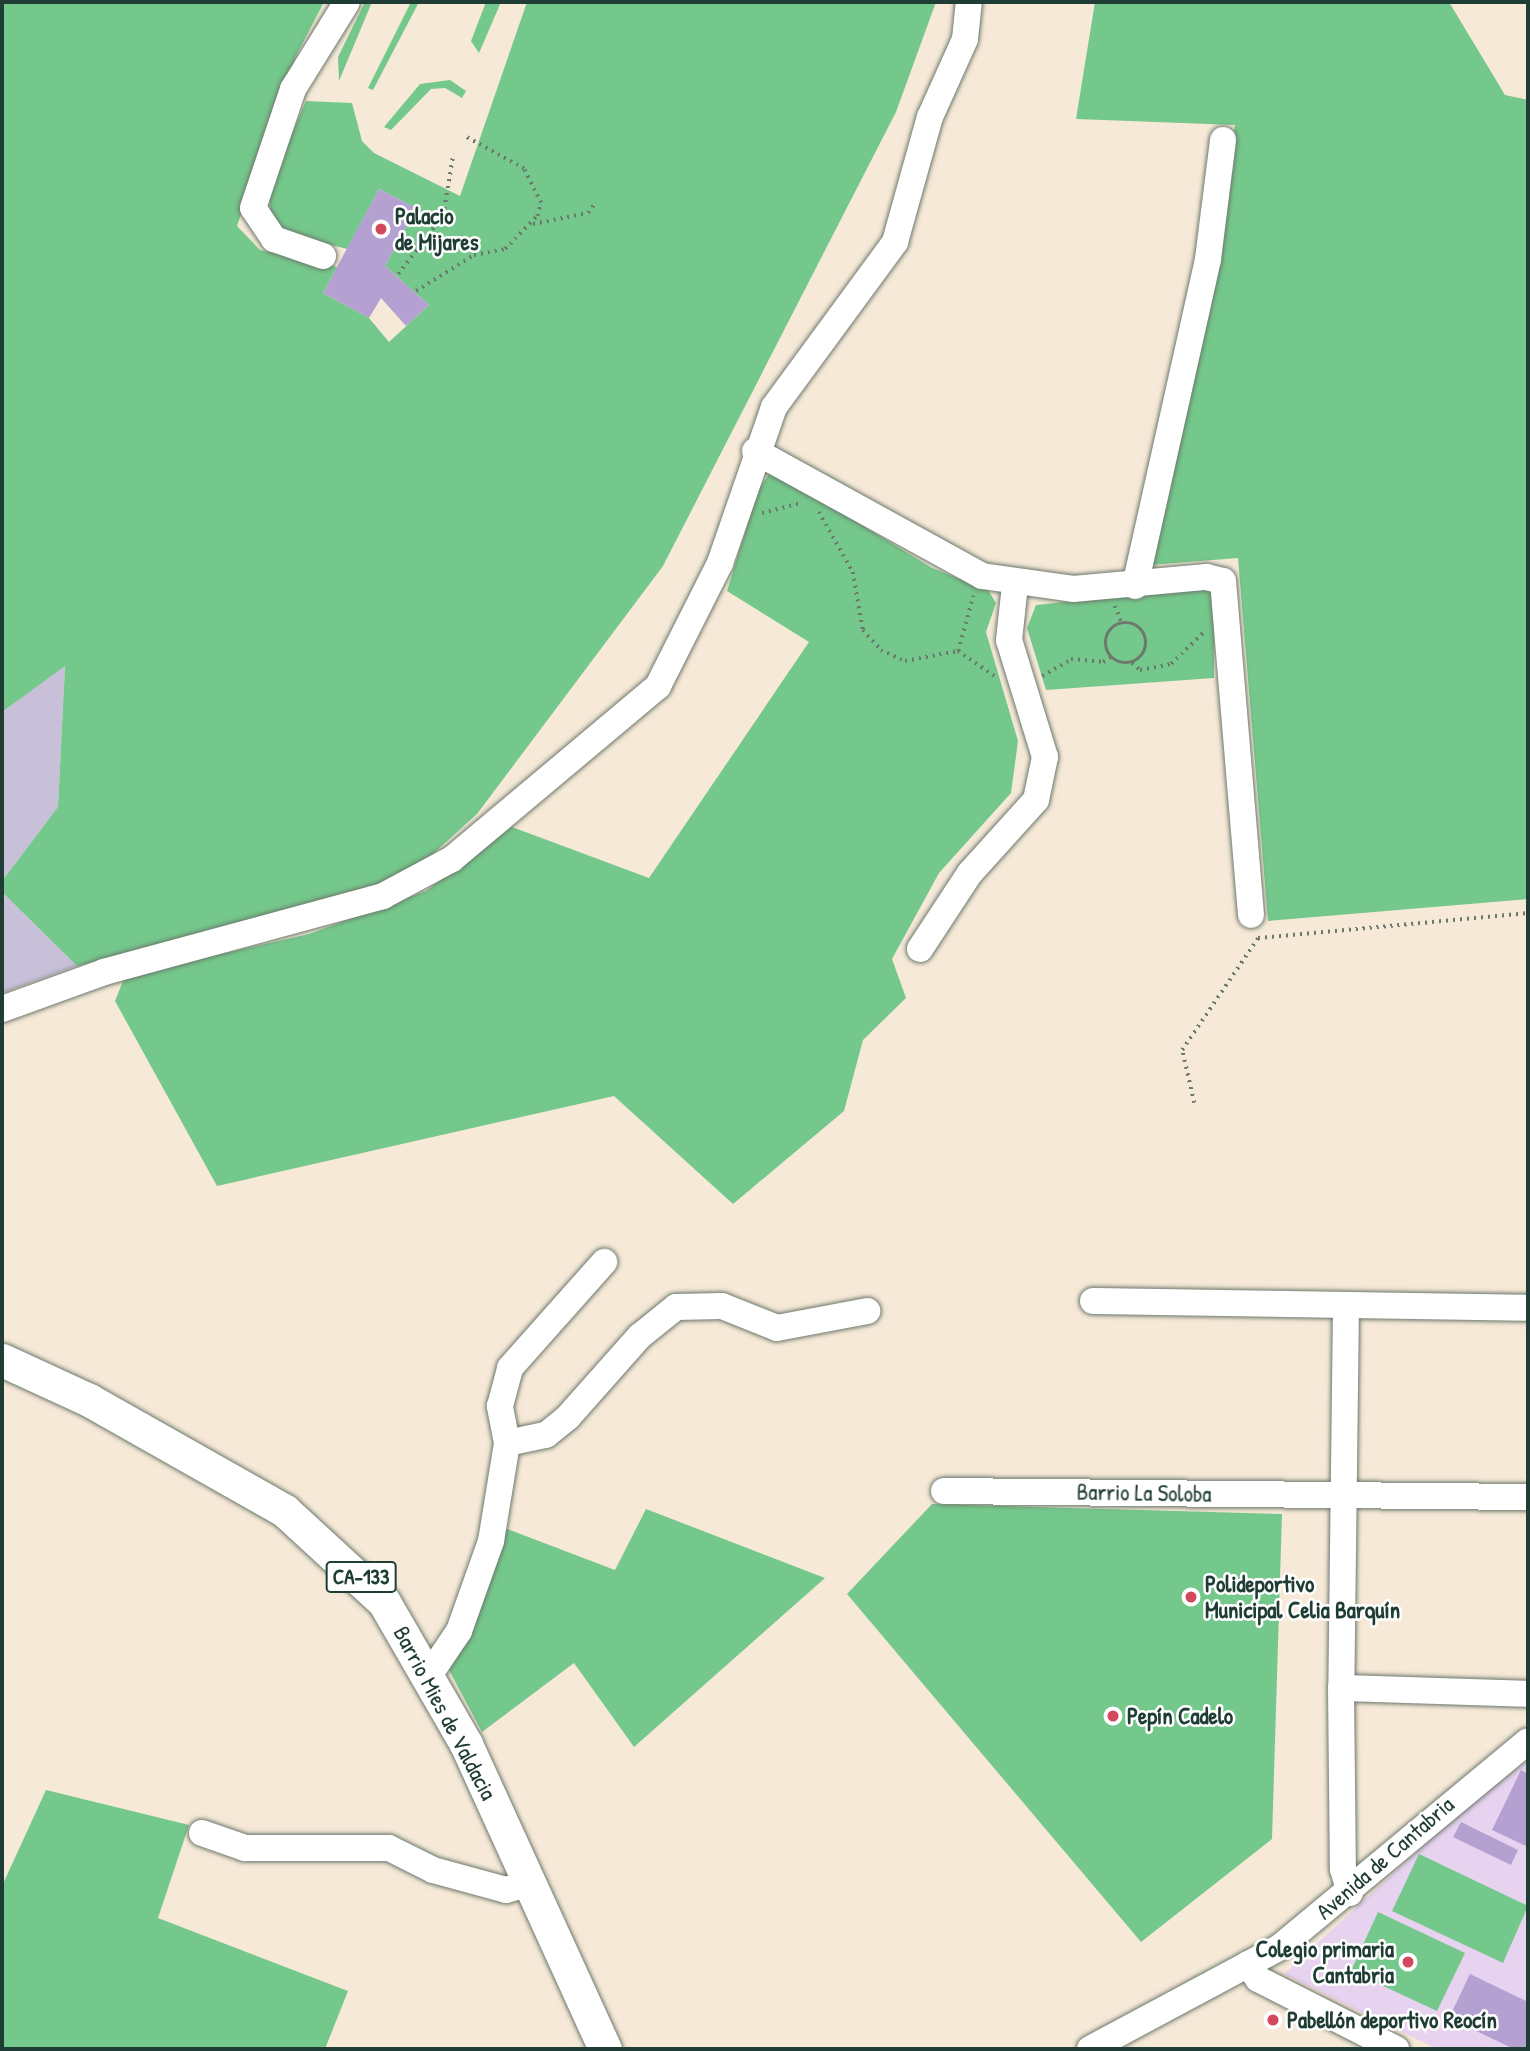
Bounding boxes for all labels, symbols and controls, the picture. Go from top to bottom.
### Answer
place label: Palacio de Mijares [395,202,479,256]
marker: Palacio de Mijares [373,221,389,237]
street label: Barrio La Soloba [1076,1478,1212,1508]
road number: CA-133 [324,1560,398,1594]
place label: Polideportivo Municipal Celia Barquín [1205,1570,1400,1624]
marker: Polideportivo Municipal Celia Barquín [1183,1589,1199,1605]
street label: Barrio Mies de Valdacia [388,1621,502,1805]
place label: Pepín Cadelo [1127,1702,1233,1730]
marker: Pepín Cadelo [1105,1708,1121,1724]
street label: Avenida de Cantabria [1311,1791,1459,1925]
place label: Colegio primaria Cantabria [1255,1935,1394,1989]
marker: Colegio primaria Cantabria [1400,1954,1416,1970]
place label: Pabellón deportivo Reocín [1287,2006,1497,2034]
marker: Pabellón deportivo Reocín [1265,2012,1281,2028]

